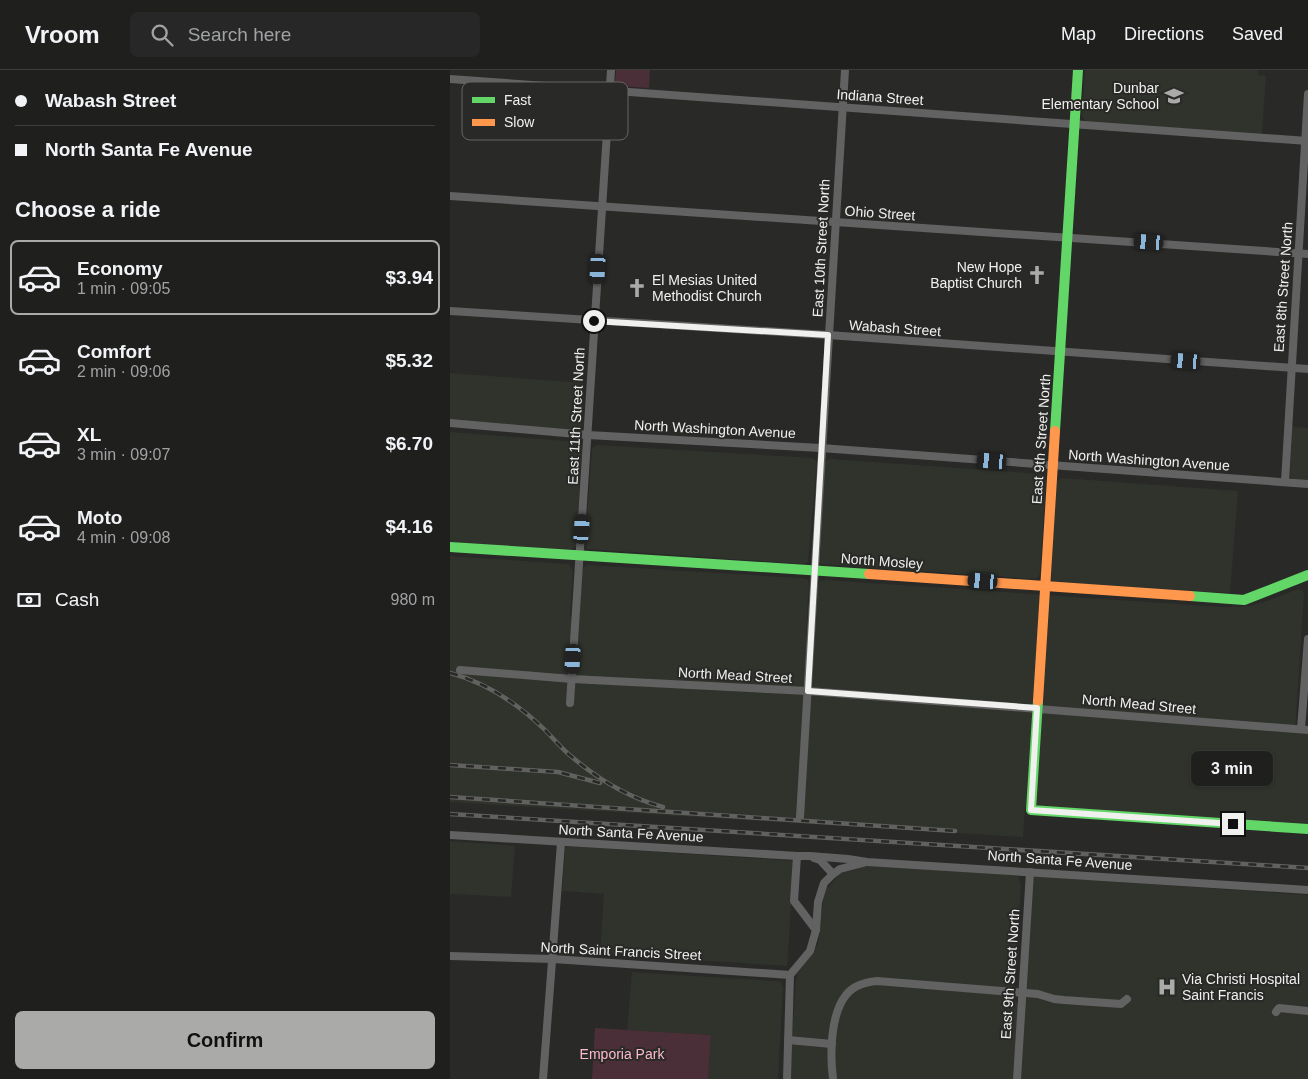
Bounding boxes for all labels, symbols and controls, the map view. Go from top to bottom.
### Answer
search box [130,12,480,57]
text: Vroom [25,21,100,48]
icon: search [148,21,176,49]
text: Search here [188,24,291,45]
text: Map [1061,24,1096,44]
text: Directions [1124,24,1204,44]
text: Saved [1232,24,1283,44]
place label: Dunbar Elementary School [1041,80,1159,112]
legend [462,82,628,140]
school or university icon: Dunbar Elementary School [1163,85,1185,107]
street label: Indiana Street [836,86,924,108]
text: Wabash Street [45,90,176,111]
text: Fast [504,92,531,108]
text: Slow [504,114,535,130]
text: North Santa Fe Avenue [45,139,253,160]
street label: East 10th Street North [809,178,833,318]
text: Choose a ride [15,197,160,222]
street label: Ohio Street [844,203,916,223]
street label: East 8th Street North [1270,221,1296,353]
car [1133,233,1164,251]
car [589,254,606,284]
icon: car [17,255,62,300]
text: Economy [77,258,163,279]
place label: New Hope Baptist Church [930,259,1022,291]
church icon: New Hope Baptist Church [1026,264,1048,286]
text: $3.94 [385,267,433,288]
place label: El Mesias United Methodist Church [652,272,762,304]
church icon: El Mesias United Methodist Church [626,277,648,299]
text: 1 min · 09:05 [77,280,170,297]
route start [583,310,605,332]
street label: Wabash Street [849,317,942,339]
icon: car [17,338,62,383]
text: Comfort [77,341,151,362]
street label: East 11th Street North [564,347,588,485]
text: $5.32 [385,350,433,371]
car [1170,352,1201,370]
text: 2 min · 09:06 [77,363,170,380]
street label: East 9th Street North [1028,373,1054,505]
street label: North Washington Avenue [634,417,796,441]
icon: car [17,421,62,466]
text: XL [77,424,101,445]
text: $6.70 [385,433,433,454]
text: 3 min · 09:07 [77,446,170,463]
street label: North Washington Avenue [1068,446,1231,474]
car [976,452,1007,470]
icon: car [17,504,62,549]
text: Moto [77,507,122,528]
car [573,514,590,544]
text: $4.16 [385,516,433,537]
text: 4 min · 09:08 [77,529,170,546]
street label: North Mosley [840,550,924,572]
car [967,572,998,590]
icon: cash [15,586,43,614]
text: Cash [55,589,99,610]
text: 980 m [391,591,435,608]
car [564,644,581,674]
street label: North Mead Street [677,664,793,686]
street label: North Mead Street [1081,691,1197,717]
callout: 3 min [1192,752,1274,786]
text: 3 min [1211,760,1253,777]
route end [1222,813,1244,835]
street label: North Santa Fe Avenue [558,821,704,845]
street label: North Santa Fe Avenue [987,847,1133,873]
street label: East 9th Street North [997,908,1023,1040]
street label: North Saint Francis Street [540,939,702,963]
place label: Via Christi Hospital Saint Francis [1182,971,1300,1003]
hospital icon: Via Christi Hospital Saint Francis [1156,976,1178,998]
button: Confirm [15,1011,435,1069]
park label: Emporia Park [580,1046,665,1062]

